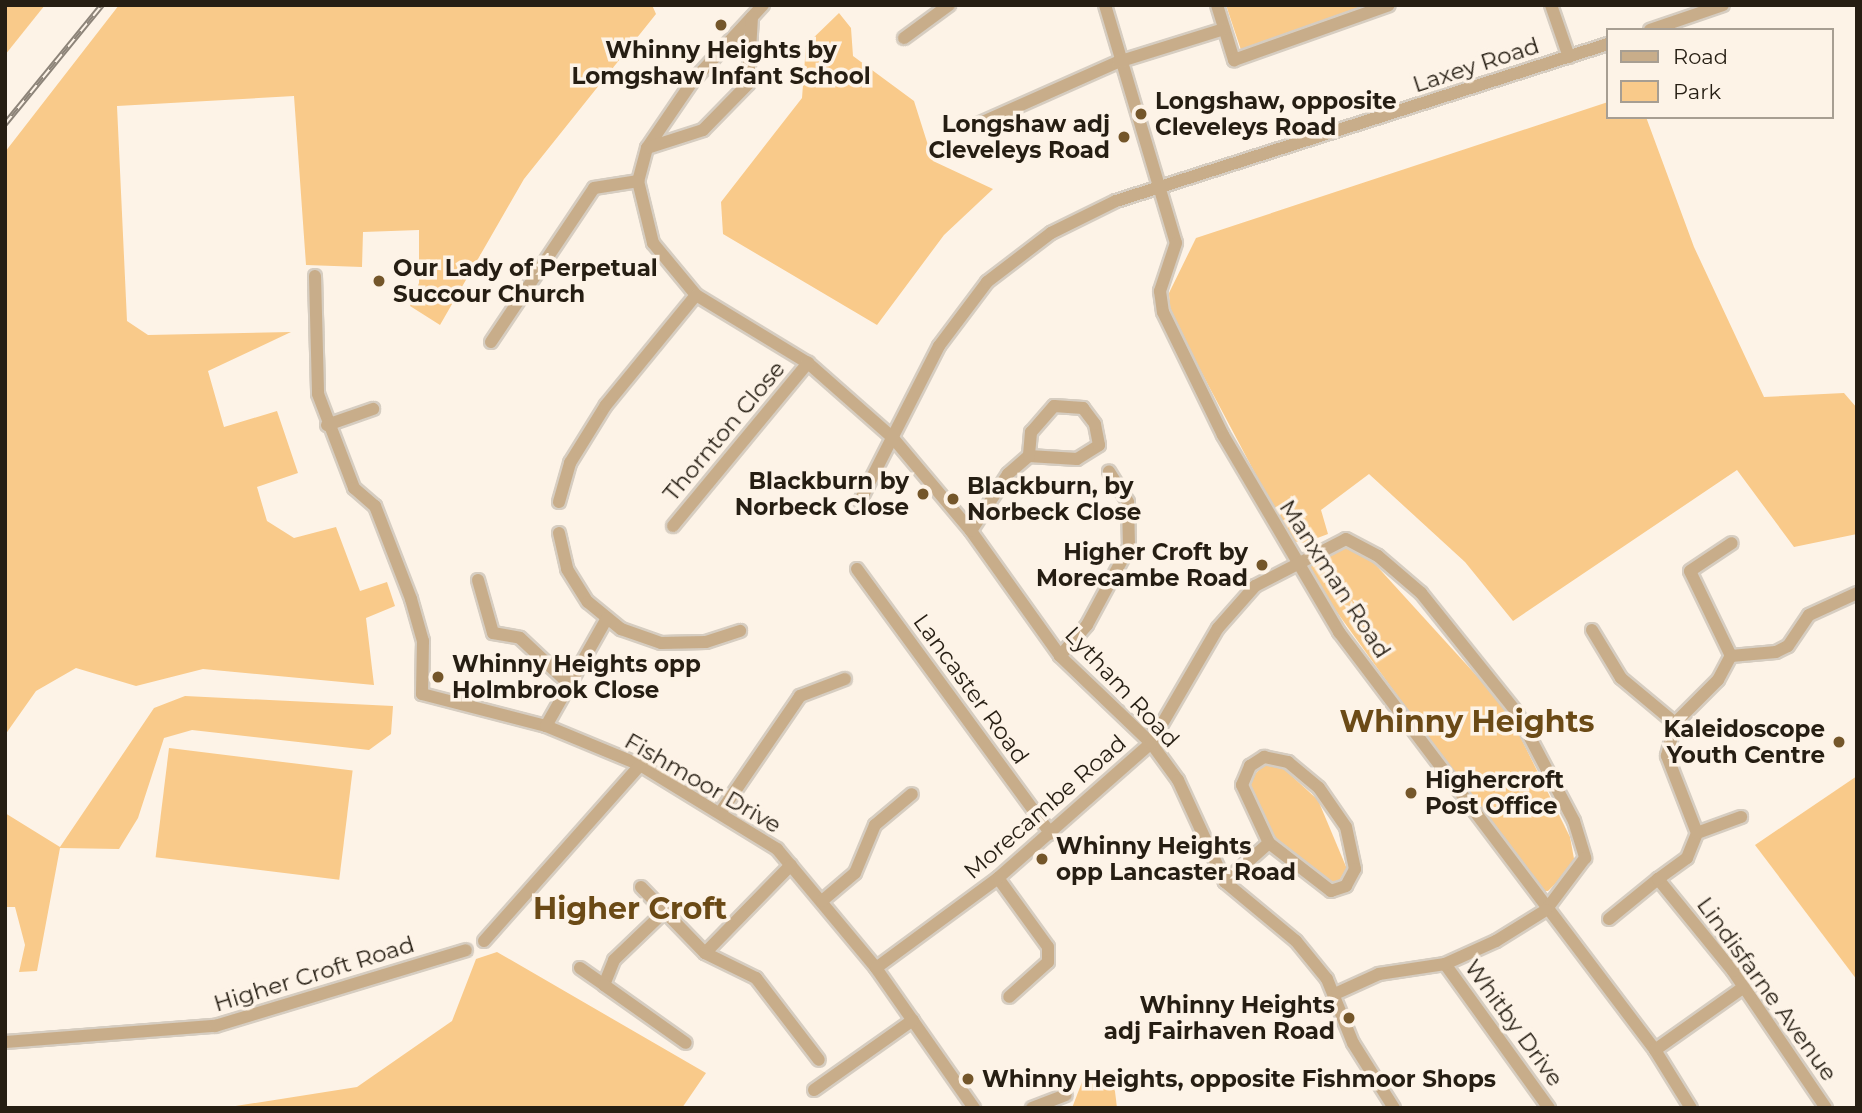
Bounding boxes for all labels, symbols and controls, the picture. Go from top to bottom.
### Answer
marker: Whinny Heights by Lomgshaw Infant School [713,17,729,33]
legend [1606,28,1834,119]
street label: Laxey Road [1409,32,1543,98]
place label: Whinny Heights by Lomgshaw Infant School [571,36,871,90]
text: Road [1673,44,1728,69]
text: Park [1673,79,1721,104]
place label: Longshaw, opposite Cleveleys Road [1155,87,1397,141]
marker: Longshaw, opposite Cleveleys Road [1133,106,1149,122]
place label: Longshaw adj Cleveleys Road [929,110,1110,164]
marker: Longshaw adj Cleveleys Road [1116,129,1132,145]
place label: Our Lady of Perpetual Succour Church [393,254,658,308]
marker: Our Lady of Perpetual Succour Church [371,273,387,289]
street label: Thornton Close [657,355,791,507]
place label: Blackburn by Norbeck Close [735,467,909,521]
place label: Blackburn, by Norbeck Close [967,472,1141,526]
marker: Blackburn by Norbeck Close [915,486,931,502]
marker: Blackburn, by Norbeck Close [945,491,961,507]
street label: Manxman Road [1274,495,1396,663]
place label: Higher Croft by Morecambe Road [1036,538,1248,592]
marker: Higher Croft by Morecambe Road [1254,557,1270,573]
street label: Lancaster Road [907,609,1035,769]
street label: Lytham Road [1059,621,1185,753]
place label: Whinny Heights opp Holmbrook Close [452,650,701,704]
marker: Whinny Heights opp Holmbrook Close [430,669,446,685]
district label: Whinny Heights [1339,704,1595,740]
place label: Kaleidoscope Youth Centre [1664,715,1825,769]
street label: Fishmoor Drive [620,727,786,839]
street label: Morecambe Road [958,729,1132,885]
marker: Kaleidoscope Youth Centre [1831,734,1847,750]
place label: Highercroft Post Office [1425,766,1564,820]
marker: Highercroft Post Office [1403,785,1419,801]
place label: Whinny Heights opp Lancaster Road [1056,832,1296,886]
marker: Whinny Heights opp Lancaster Road [1034,851,1050,867]
district label: Higher Croft [533,891,727,927]
street label: Lindisfarne Avenue [1691,892,1843,1086]
street label: Higher Croft Road [210,930,418,1018]
street label: Whitby Drive [1459,954,1569,1092]
place label: Whinny Heights adj Fairhaven Road [1104,991,1335,1045]
marker: Whinny Heights adj Fairhaven Road [1341,1010,1357,1026]
place label: Whinny Heights, opposite Fishmoor Shops [982,1065,1496,1093]
marker: Whinny Heights, opposite Fishmoor Shops [960,1071,976,1087]

